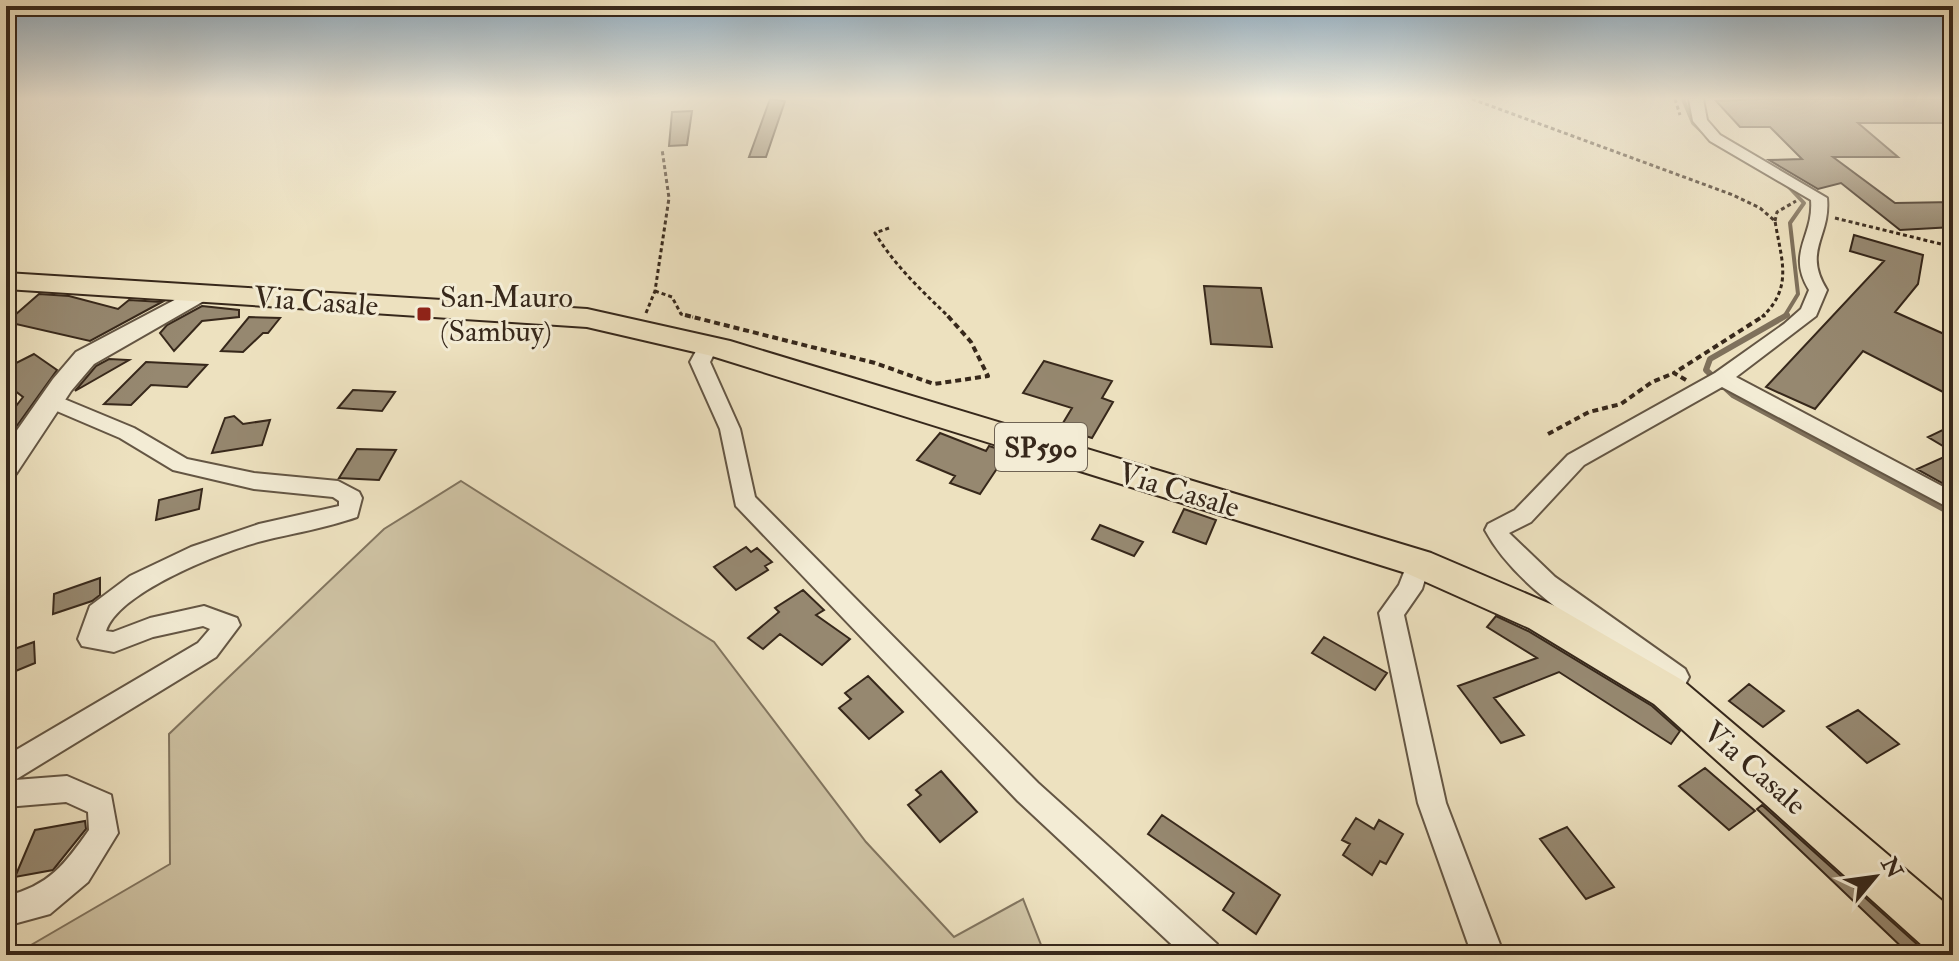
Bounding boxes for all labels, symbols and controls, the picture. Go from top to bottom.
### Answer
street label: Via Casale [252,279,379,324]
place label: San Mauro (Sambuy) [440,279,573,350]
marker: San Mauro (Sambuy) [415,305,433,323]
road number: SP590 [995,423,1087,471]
street label: Via Casale [1114,455,1244,526]
street label: Via Casale [1695,714,1814,823]
north arrow [1835,837,1915,917]
text: N [1874,852,1909,883]

